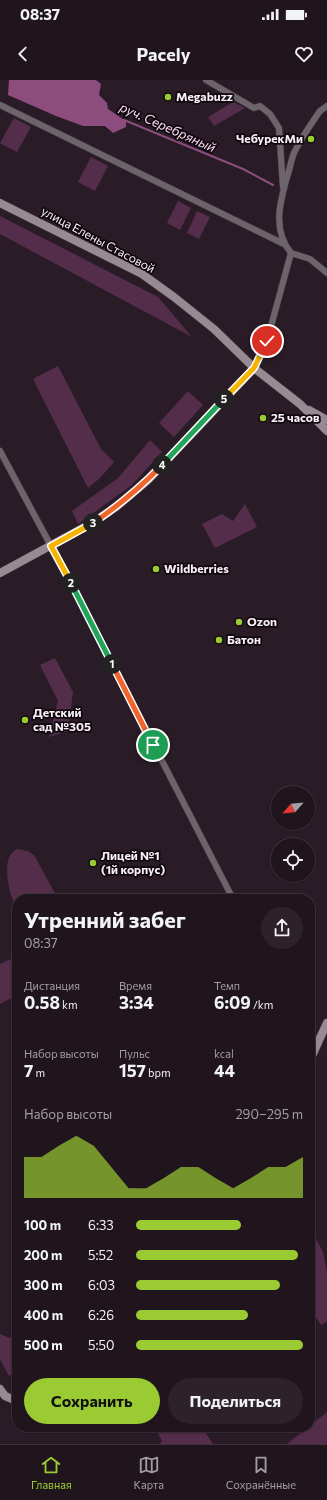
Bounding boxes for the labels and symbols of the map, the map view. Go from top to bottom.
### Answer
place label: Megabuzz [176,89,233,103]
marker: Megabuzz [163,92,173,102]
water label: руч. Серебряный [117,98,219,156]
place label: ЧебурекМи [236,131,303,145]
marker: ЧебурекМи [306,134,316,144]
street label: улица Елены Стасовой [39,203,158,275]
pin [250,324,284,358]
pin: 5 [214,389,234,409]
place label: 25 часов [271,410,320,424]
marker: 25 часов [258,413,268,423]
pin: 4 [152,455,172,475]
pin: 3 [83,513,103,533]
place label: Wildberries [164,561,229,575]
marker: Wildberries [151,564,161,574]
pin: 2 [61,573,81,593]
place label: Ozon [247,614,277,628]
marker: Ozon [234,617,244,627]
place label: Батон [227,632,261,646]
marker: Батон [214,635,224,645]
pin: 1 [102,654,122,674]
place label: Детский сад №305 [33,705,91,733]
marker: Детский сад №305 [20,715,30,725]
pin [136,728,170,762]
north arrow [271,786,315,830]
place label: Лицей №1 (1й корпус) [101,848,165,876]
marker: Лицей №1 (1й корпус) [88,858,98,868]

